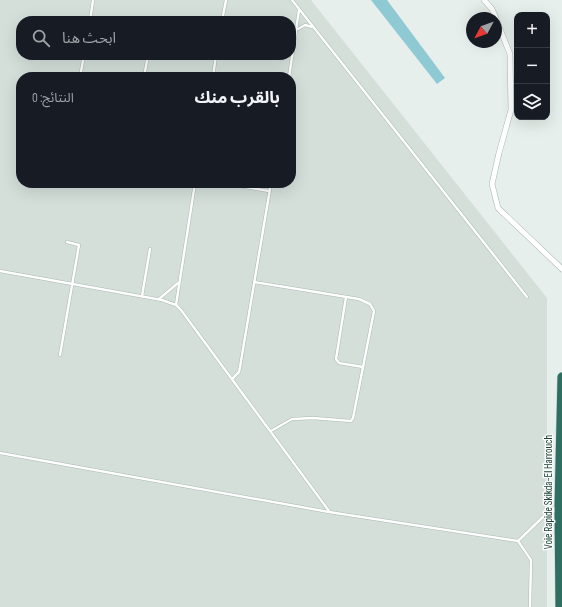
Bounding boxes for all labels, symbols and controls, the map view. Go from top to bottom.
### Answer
north arrow [466,12,502,48]
map controls [514,12,550,120]
button: + [514,12,550,48]
search box [16,16,296,60]
icon: search [30,27,52,49]
text: ابحث هنا [62,29,116,48]
button: − [514,48,550,84]
button: layers [514,84,550,120]
text: بالقرب منك [194,88,280,108]
text: النتائج: 0 [32,90,74,106]
street label: Voie Rapide Skikda-El Harrouch [542,435,555,549]

